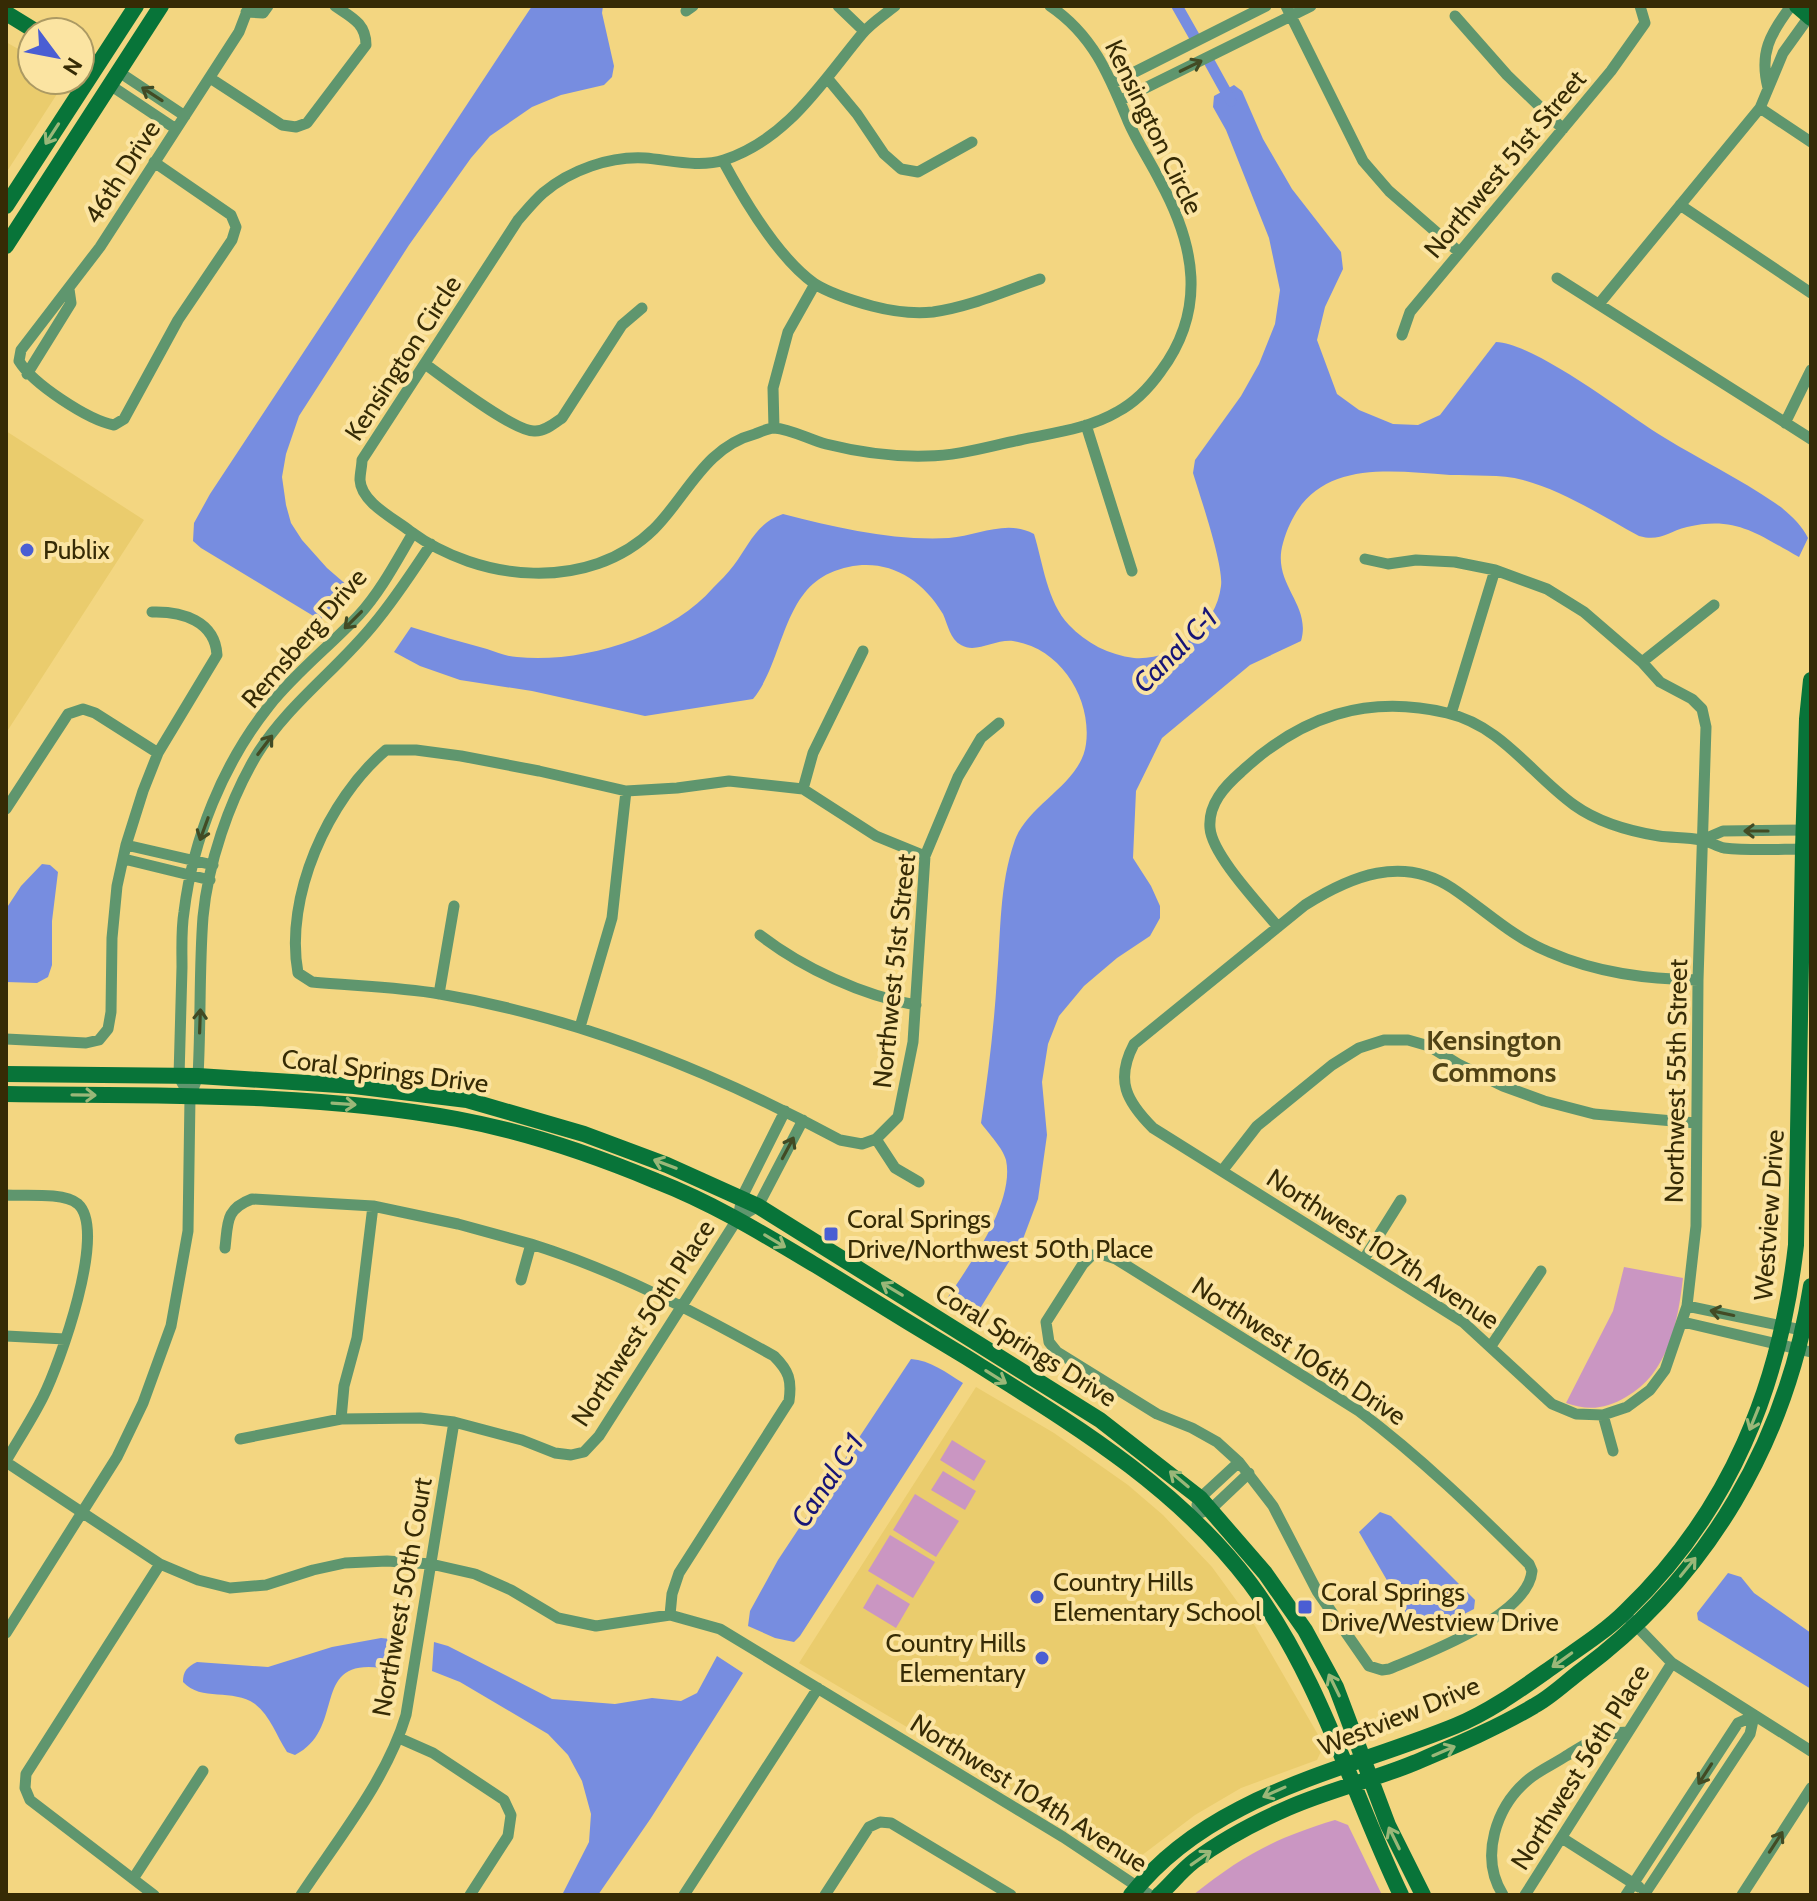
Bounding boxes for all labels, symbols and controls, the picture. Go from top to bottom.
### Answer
north arrow [16,16,96,96]
street label: Kensington Circle [1098,35,1210,219]
text: N [57,53,88,80]
one-way arrow [1178,58,1202,73]
street label: Northwest 51st Street [1417,63,1593,264]
one-way arrow [141,85,163,102]
street label: 46th Drive [77,114,167,230]
one-way arrow [44,123,61,145]
street label: Kensington Circle [338,270,468,446]
place label: Publix [43,534,110,566]
marker: Publix [18,541,36,559]
street label: Remsberg Drive [235,561,373,715]
water label: Canal C-1 [1126,601,1224,699]
one-way arrow [344,610,363,629]
one-way arrow [256,735,273,756]
one-way arrow [195,816,210,841]
one-way arrow [1743,823,1770,839]
street label: Northwest 51st Street [866,852,922,1090]
street label: Northwest 55th Street [1658,958,1694,1203]
one-way arrow [193,1008,208,1035]
district label: Kensington Commons [1426,1023,1562,1089]
street label: Coral Springs Drive [280,1042,490,1100]
one-way arrow [70,1087,97,1103]
one-way arrow [330,1097,357,1112]
street label: Westview Drive [1747,1129,1791,1301]
one-way arrow [780,1137,796,1161]
one-way arrow [653,1156,678,1170]
street label: Northwest 107th Avenue [1261,1162,1505,1336]
place label: Coral Springs Drive/Northwest 50th Place [847,1203,1153,1265]
street label: Northwest 50th Place [564,1214,722,1432]
marker: Coral Springs Drive/Northwest 50th Place [822,1225,840,1243]
one-way arrow [763,1233,786,1249]
street label: Northwest 106th Drive [1186,1270,1412,1432]
street label: Coral Springs Drive [929,1276,1123,1414]
one-way arrow [881,1281,904,1297]
one-way arrow [1709,1305,1735,1320]
one-way arrow [984,1369,1007,1385]
one-way arrow [1746,1406,1761,1430]
water label: Canal C-1 [783,1427,871,1533]
one-way arrow [1169,1470,1189,1488]
street label: Northwest 50th Court [365,1475,439,1719]
one-way arrow [1679,1557,1696,1578]
place label: Country Hills Elementary School [1053,1566,1261,1628]
place label: Coral Springs Drive/Westview Drive [1321,1576,1559,1638]
marker: Country Hills Elementary School [1028,1588,1046,1606]
marker: Coral Springs Drive/Westview Drive [1296,1598,1314,1616]
place label: Country Hills Elementary [885,1627,1026,1689]
marker: Country Hills Elementary [1033,1649,1051,1667]
one-way arrow [1552,1652,1574,1668]
street label: Northwest 56th Place [1504,1658,1656,1876]
street label: Westview Drive [1314,1669,1484,1763]
one-way arrow [1326,1674,1341,1698]
street label: Northwest 104th Avenue [905,1707,1153,1879]
one-way arrow [1431,1743,1456,1757]
one-way arrow [1697,1762,1714,1784]
one-way arrow [1262,1786,1286,1801]
one-way arrow [1386,1827,1402,1851]
one-way arrow [1768,1831,1785,1853]
one-way arrow [1189,1850,1211,1866]

